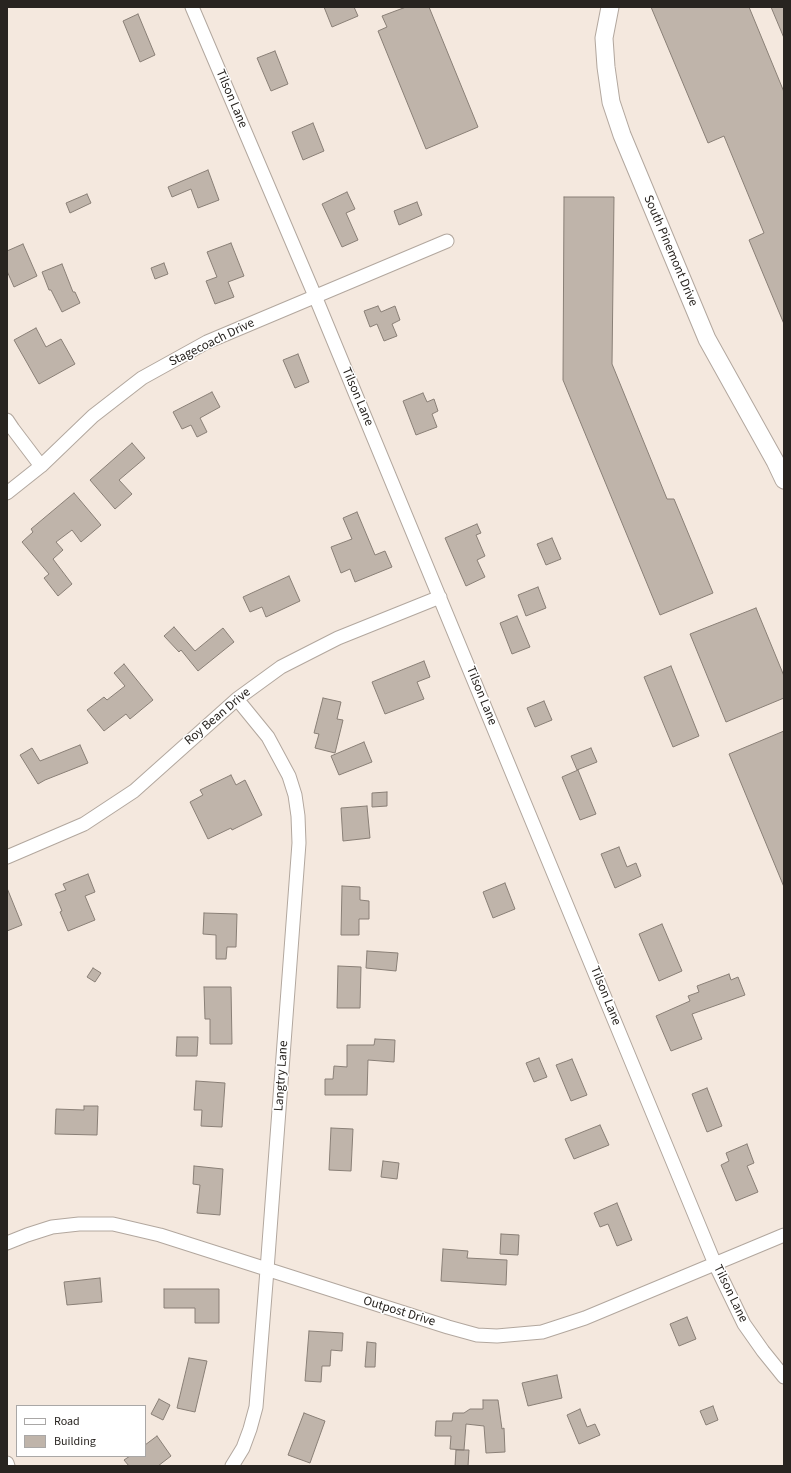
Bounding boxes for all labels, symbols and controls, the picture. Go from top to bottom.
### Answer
street label: Tilson Lane [212,67,250,131]
street label: South Pinemont Drive [640,193,700,309]
street label: Stagecoach Drive [167,316,257,370]
street label: Tilson Lane [338,365,376,429]
street label: Tilson Lane [462,664,500,728]
street label: Roy Bean Drive [182,685,254,749]
street label: Tilson Lane [586,964,624,1028]
street label: Langtry Lane [272,1040,292,1112]
street label: Tilson Lane [709,1263,751,1325]
street label: Outpost Drive [361,1294,437,1330]
legend [16,1405,146,1457]
text: Road [54,1413,80,1430]
text: Building [54,1433,96,1450]

